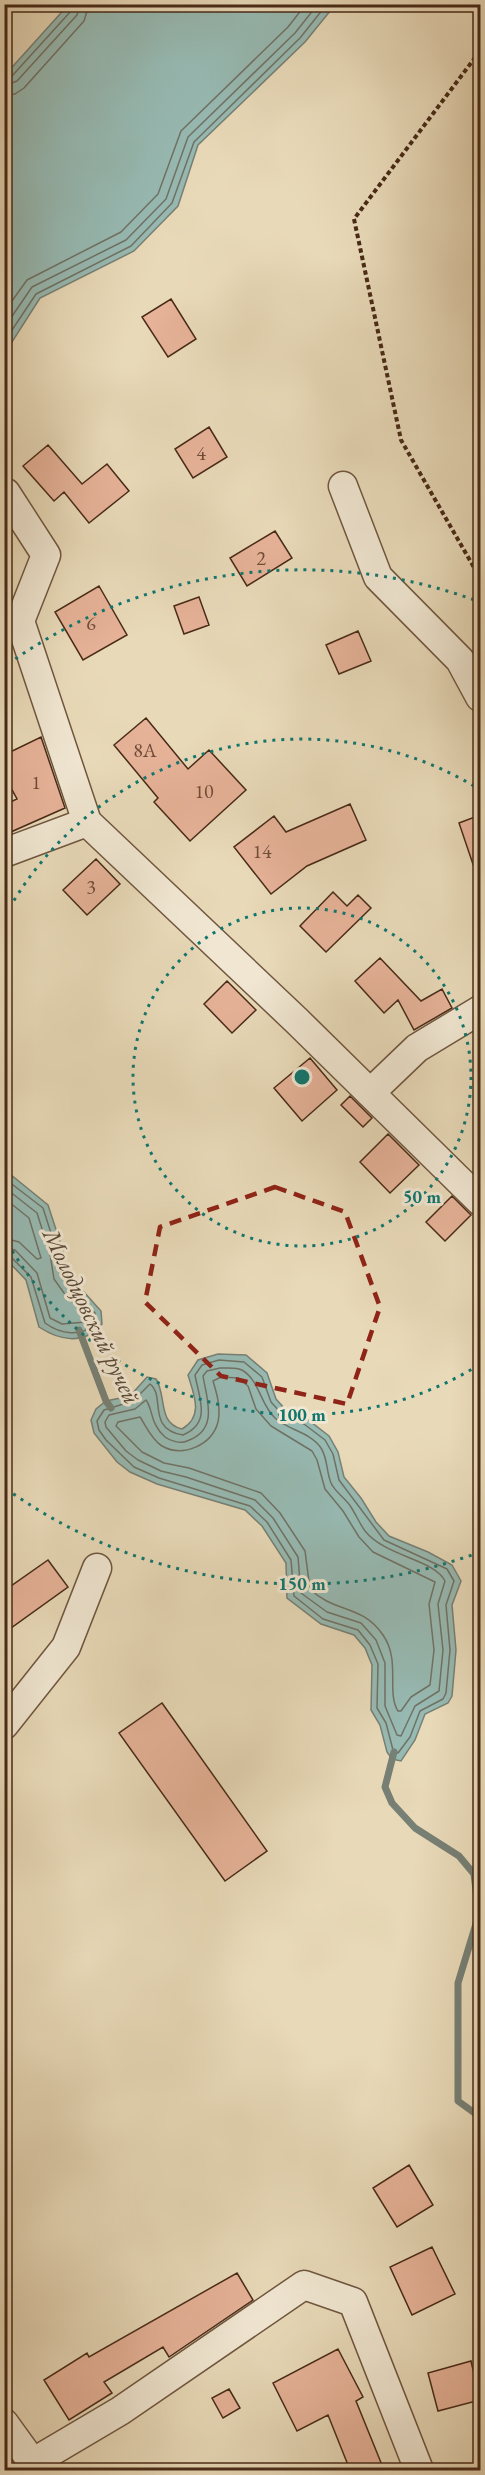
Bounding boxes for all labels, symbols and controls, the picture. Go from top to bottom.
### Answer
house number: 4 [196,440,206,466]
house number: 2 [256,545,266,571]
house number: 6 [86,610,96,636]
house number: 8А [133,737,157,763]
house number: 1 [31,769,41,795]
house number: 10 [194,778,214,804]
house number: 14 [252,838,272,864]
house number: 3 [86,874,96,900]
centre of rings [292,1067,312,1087]
text: 50 m [403,1185,441,1208]
water label: Молодцовский ручей [35,1221,148,1409]
text: 100 m [278,1403,326,1426]
text: 150 m [278,1572,326,1595]

